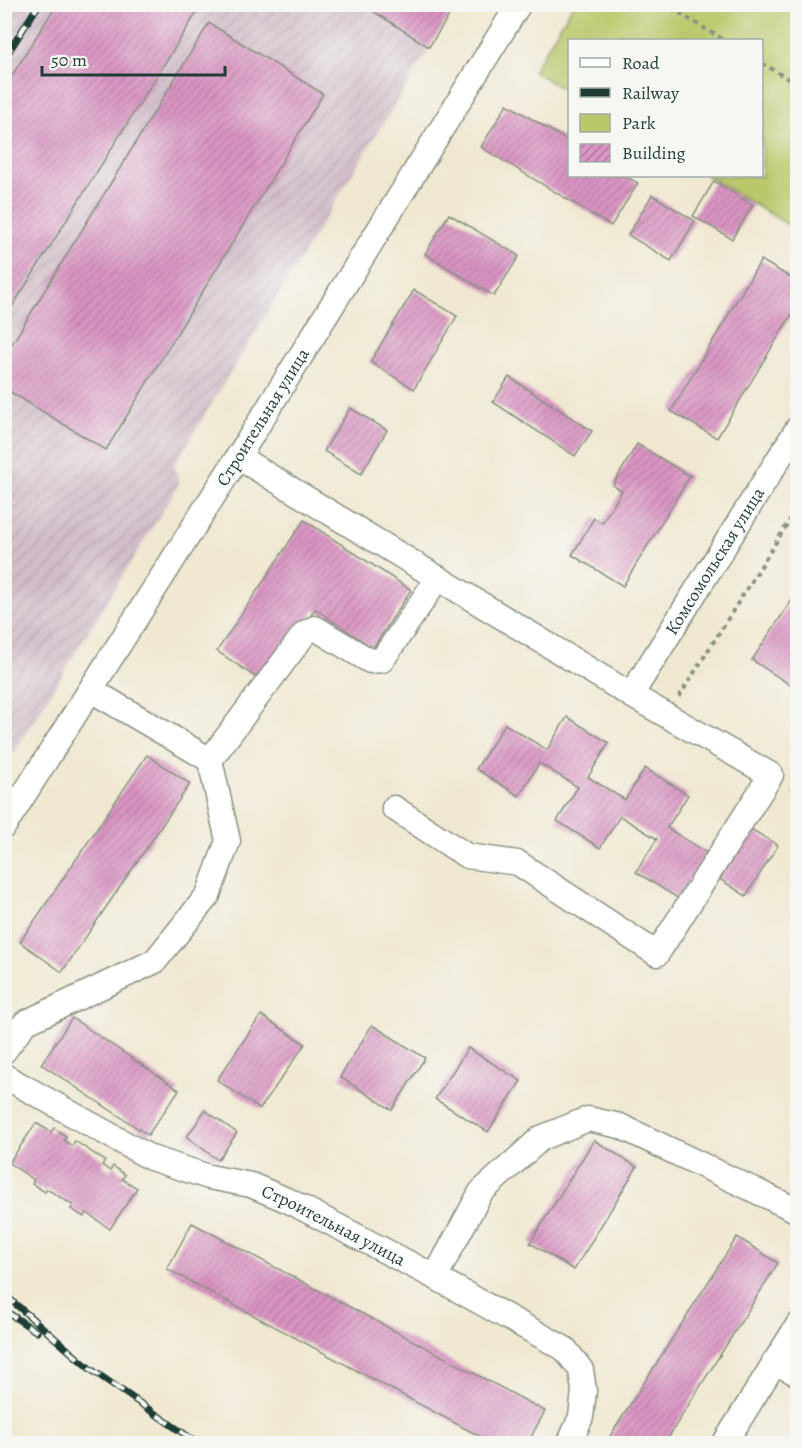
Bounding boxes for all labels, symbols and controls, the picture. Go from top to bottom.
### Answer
scale bar [42,39,225,77]
legend [568,39,763,177]
text: 50 m [51,48,87,72]
text: Road [622,51,660,75]
text: Railway [622,81,680,105]
text: Park [622,111,656,135]
text: Building [622,141,686,165]
street label: Строительная улица [211,343,315,491]
street label: Комсомольская улица [659,482,770,640]
street label: Строительная улица [258,1179,410,1272]

